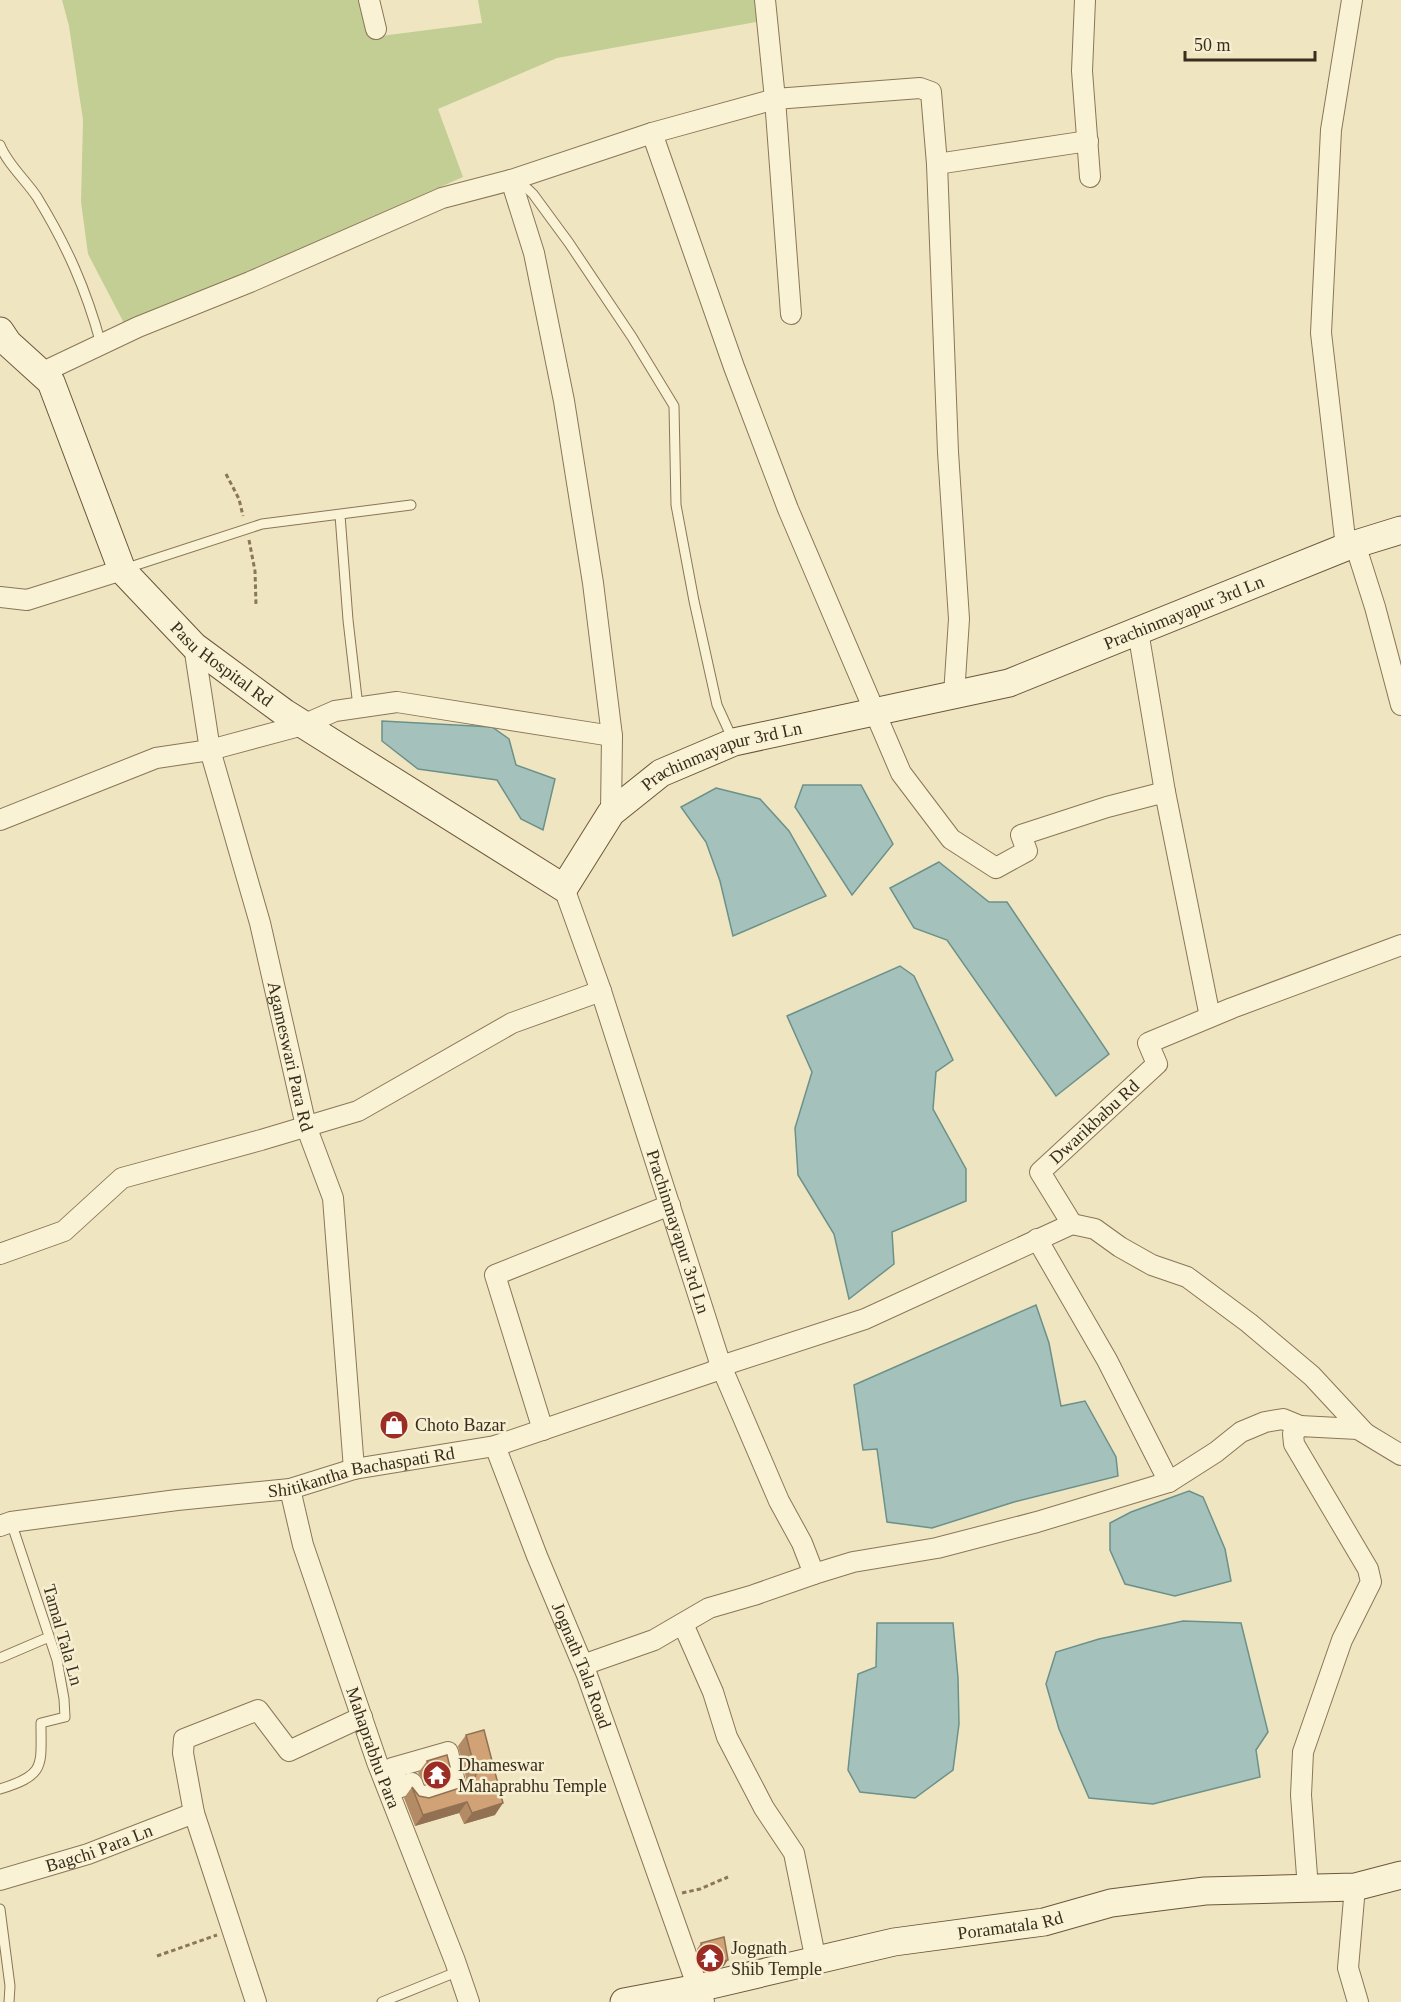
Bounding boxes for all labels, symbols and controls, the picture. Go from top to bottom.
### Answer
scale bar [1185,24,1316,62]
text: 50 m [1194,35,1231,55]
street label: Prachinmayapur 3rd Ln [1101,571,1267,654]
street label: Pasu Hospital Rd [166,618,277,711]
street label: Prachinmayapur 3rd Ln [637,718,804,795]
street label: Agameswari Para Rd [264,979,317,1134]
street label: Dwarikbabu Rd [1045,1076,1143,1168]
street label: Prachinmayapur 3rd Ln [642,1147,714,1316]
shop icon: Choto Bazar [378,1409,410,1441]
place label: Choto Bazar [415,1415,505,1435]
street label: Shitikantha Bachaspati Rd [267,1443,456,1501]
street label: Tamal Tala Ln [39,1582,87,1688]
street label: Jognath Tala Road [548,1600,615,1731]
street label: Mahaprabhu Para [342,1684,404,1811]
place label: Dhameswar Mahaprabhu Temple [458,1755,607,1796]
temple icon: Dhameswar Mahaprabhu Temple [421,1759,453,1791]
street label: Bagchi Para Ln [43,1820,155,1876]
street label: Poramatala Rd [956,1907,1065,1943]
place label: Jognath Shib Temple [731,1938,822,1979]
temple icon: Jognath Shib Temple [694,1942,726,1974]

